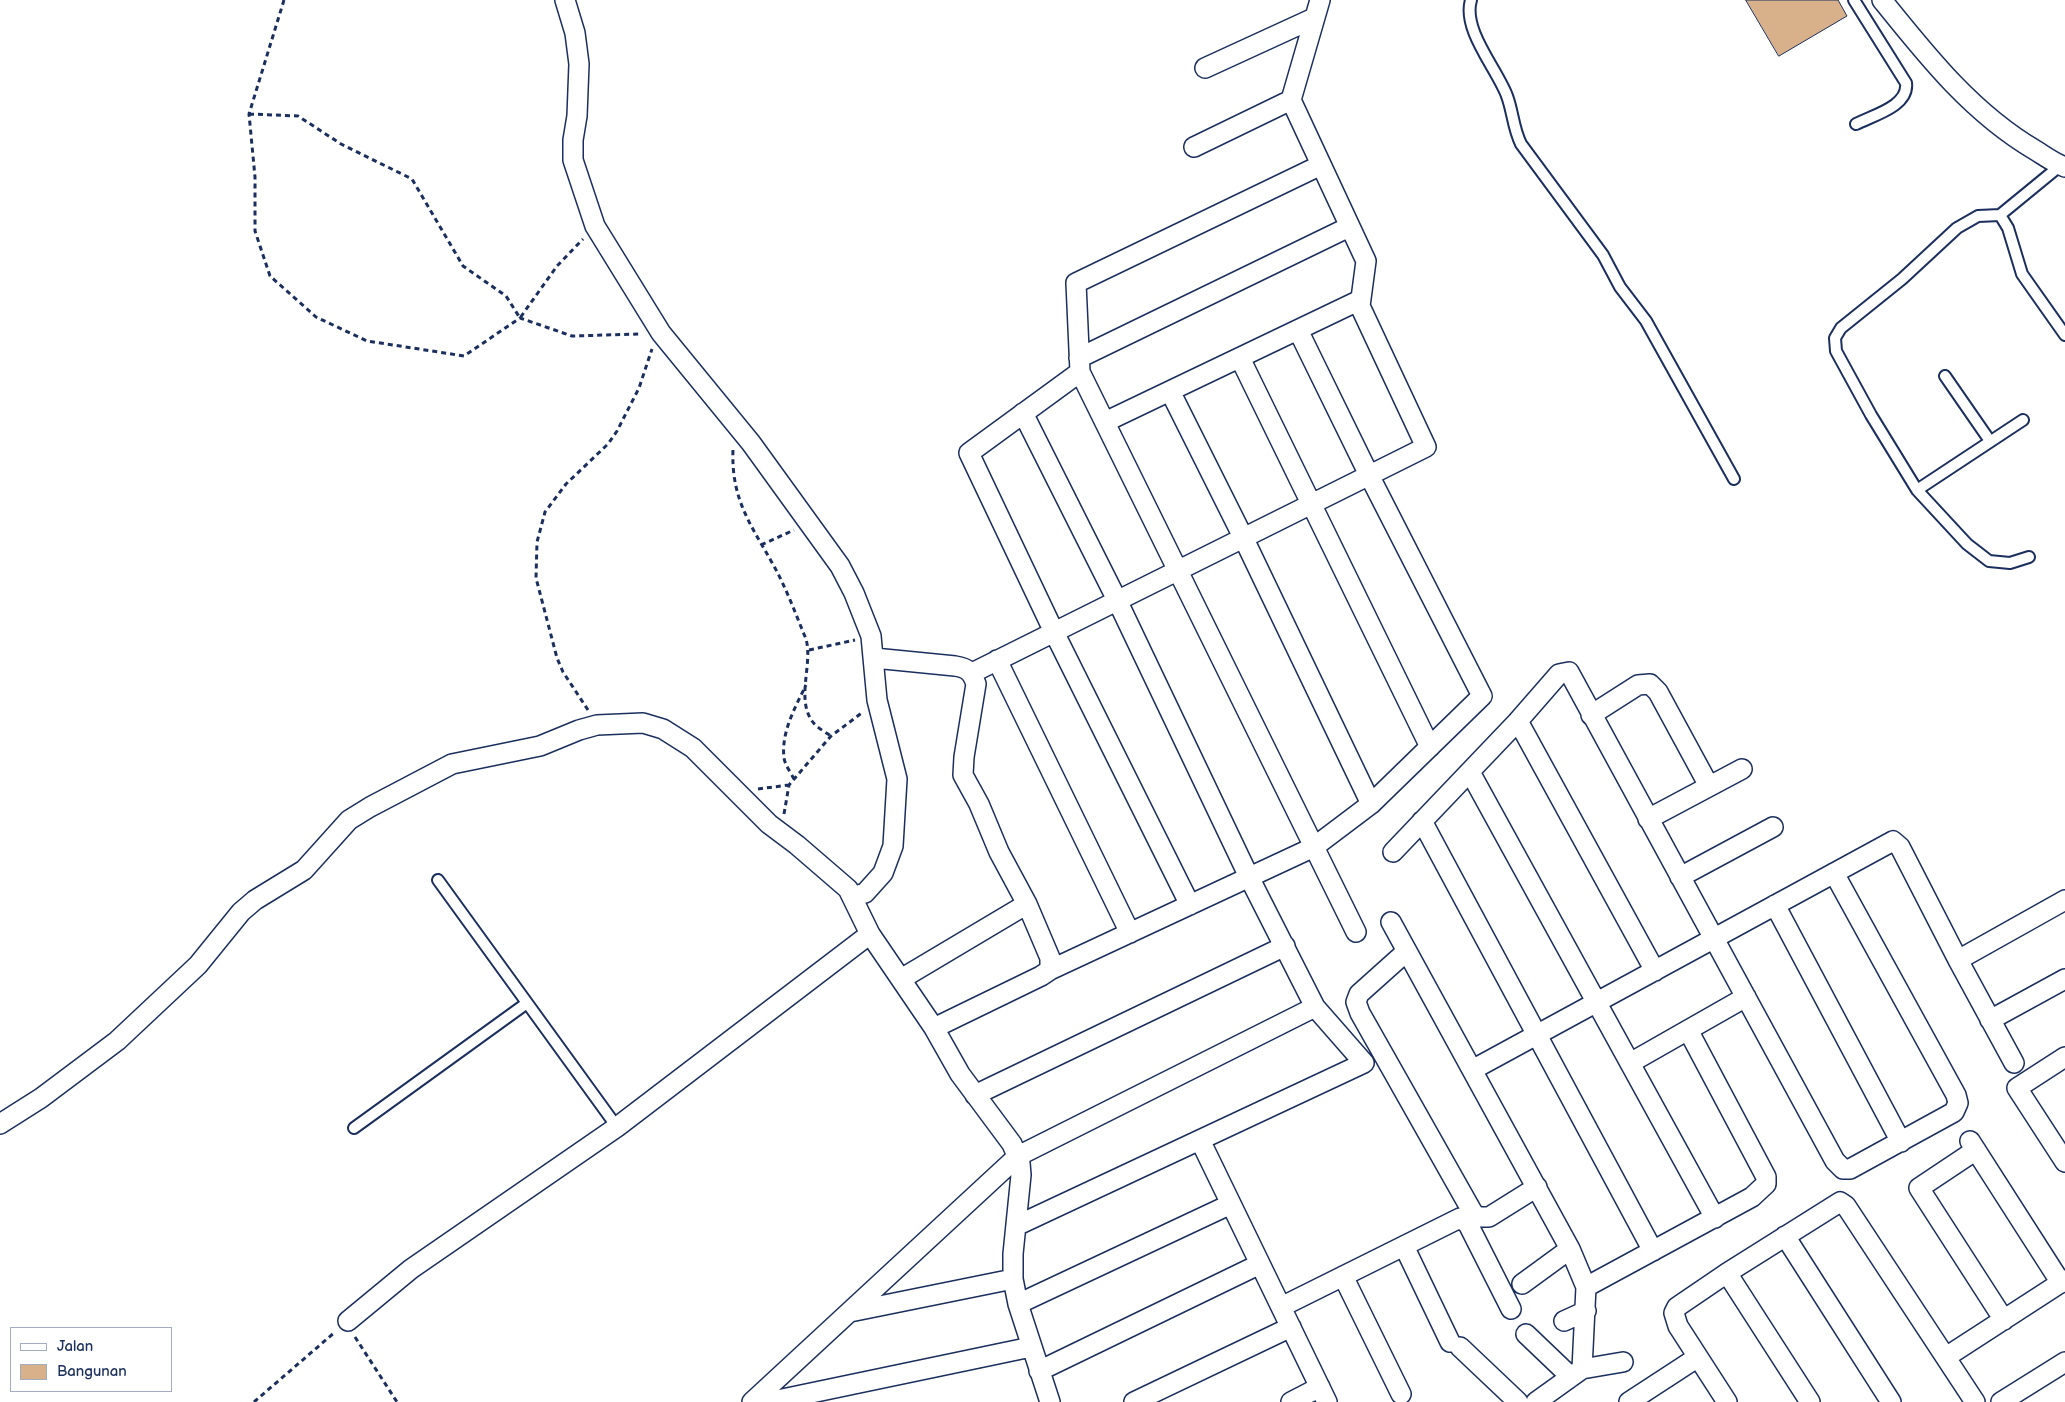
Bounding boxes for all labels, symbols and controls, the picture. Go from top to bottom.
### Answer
legend [10,1327,172,1392]
text: Jalan [57,1337,93,1356]
text: Bangunan [57,1362,127,1381]

